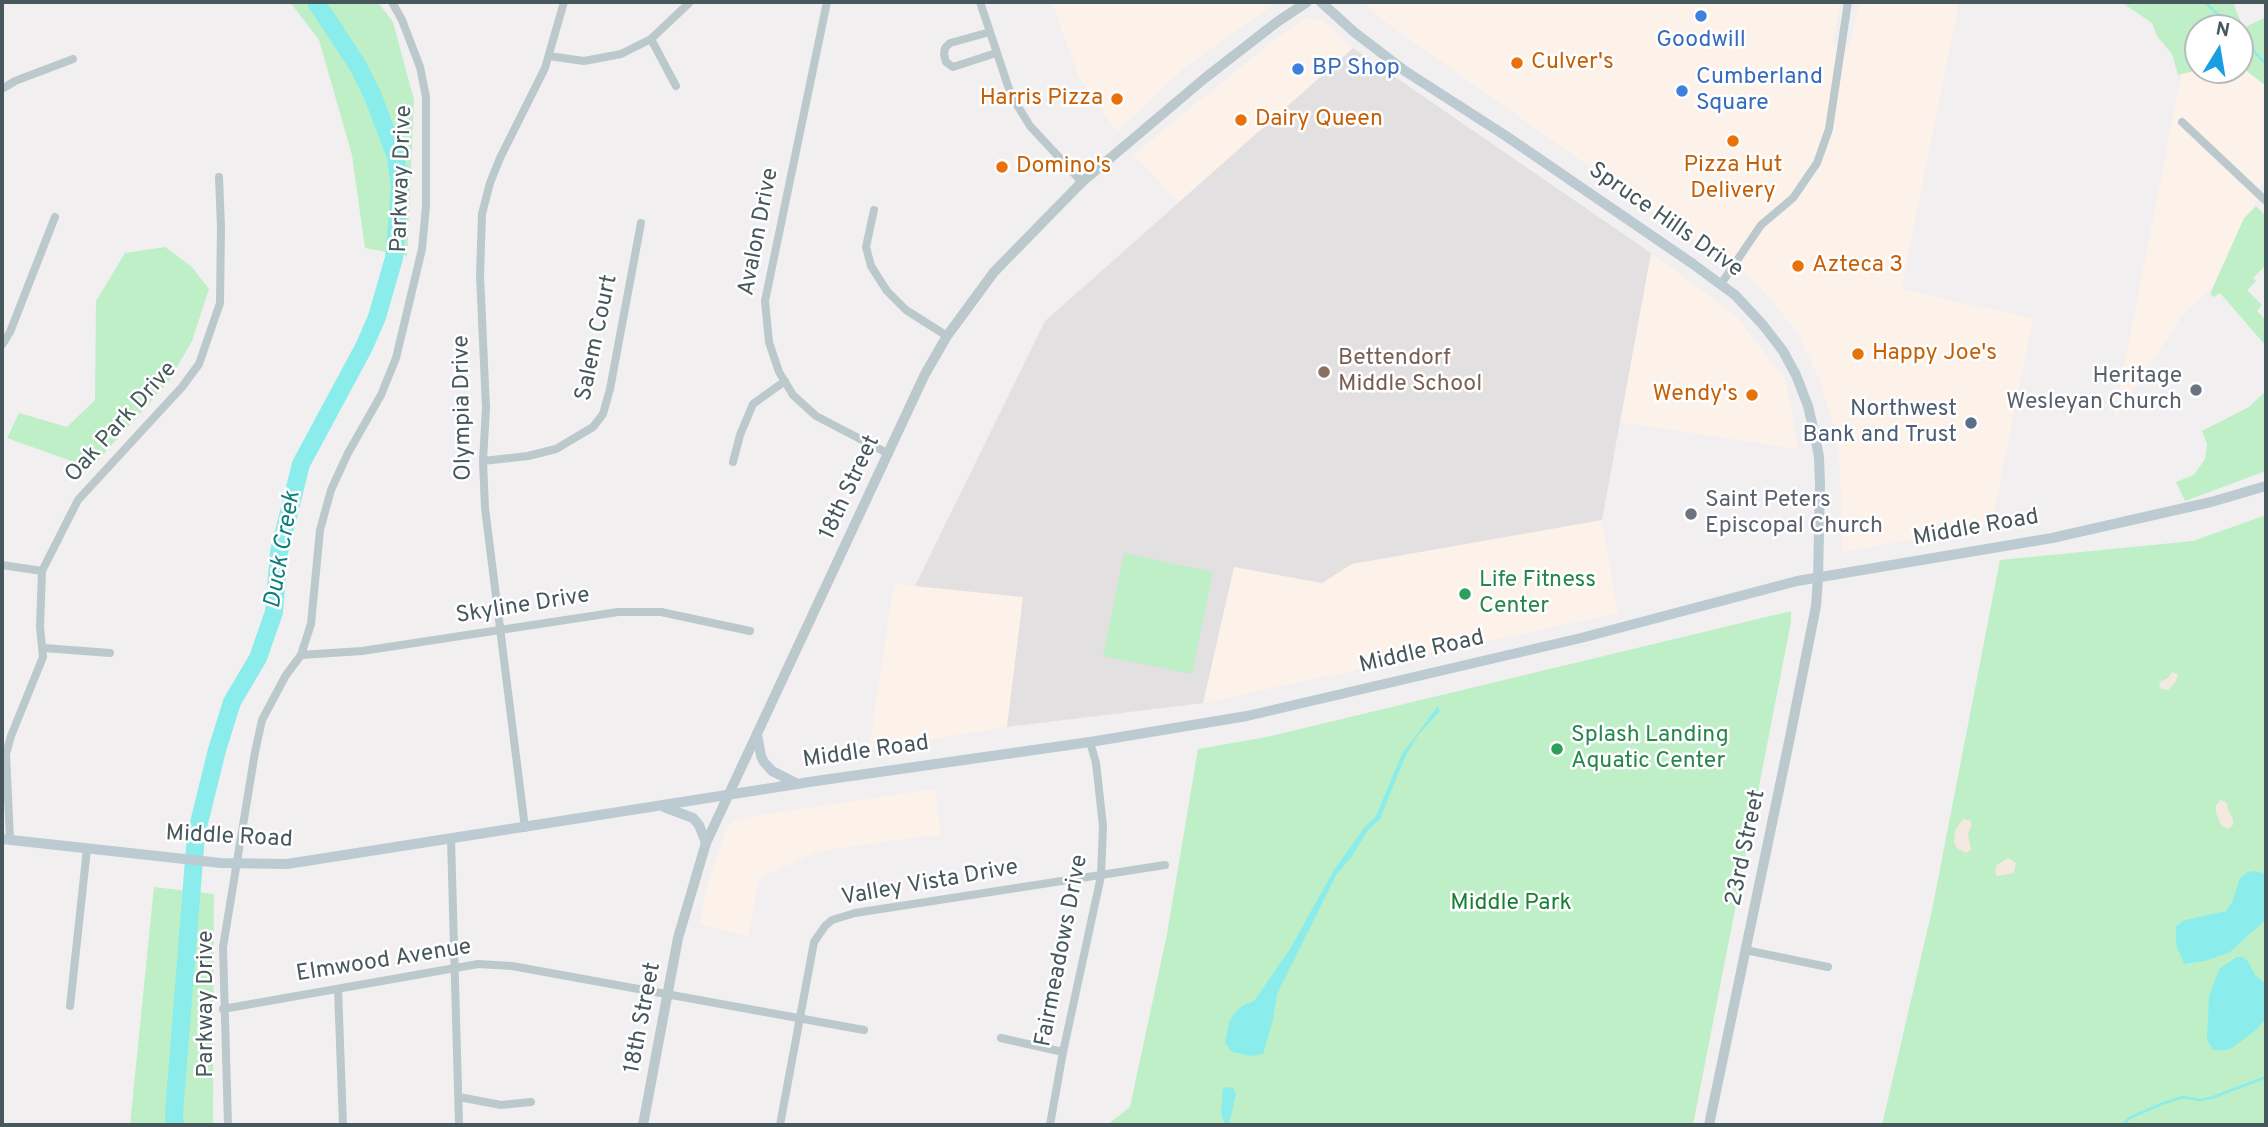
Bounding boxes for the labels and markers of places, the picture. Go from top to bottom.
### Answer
marker: Goodwill [1693,8,1709,24]
place label: Goodwill [1656,27,1746,55]
place label: Culver's [1531,49,1614,77]
place label: BP Shop [1312,55,1400,83]
marker: Culver's [1509,55,1525,71]
marker: BP Shop [1290,61,1306,77]
place label: Cumberland Square [1696,64,1823,118]
marker: Cumberland Square [1674,83,1690,99]
place label: Harris Pizza [980,85,1103,113]
marker: Harris Pizza [1109,91,1125,107]
place label: Dairy Queen [1255,106,1383,134]
marker: Dairy Queen [1233,112,1249,128]
marker: Pizza Hut Delivery [1725,133,1741,149]
place label: Pizza Hut Delivery [1684,152,1782,206]
place label: Domino's [1016,153,1111,181]
marker: Domino's [994,159,1010,175]
place label: Azteca 3 [1812,252,1903,280]
marker: Azteca 3 [1790,258,1806,274]
place label: Happy Joe's [1872,340,1997,368]
place label: Bettendorf Middle School [1338,345,1482,399]
marker: Happy Joe's [1850,346,1866,362]
place label: Heritage Wesleyan Church [2006,363,2182,417]
marker: Bettendorf Middle School [1316,364,1332,380]
place label: Wendy's [1652,381,1738,409]
marker: Heritage Wesleyan Church [2188,382,2204,398]
marker: Wendy's [1744,387,1760,403]
place label: Northwest Bank and Trust [1802,396,1957,450]
marker: Northwest Bank and Trust [1963,415,1979,431]
place label: Saint Peters Episcopal Church [1705,487,1883,541]
marker: Saint Peters Episcopal Church [1683,506,1699,522]
place label: Life Fitness Center [1479,567,1596,621]
marker: Life Fitness Center [1457,586,1473,602]
place label: Splash Landing Aquatic Center [1571,722,1729,776]
marker: Splash Landing Aquatic Center [1549,741,1565,757]

